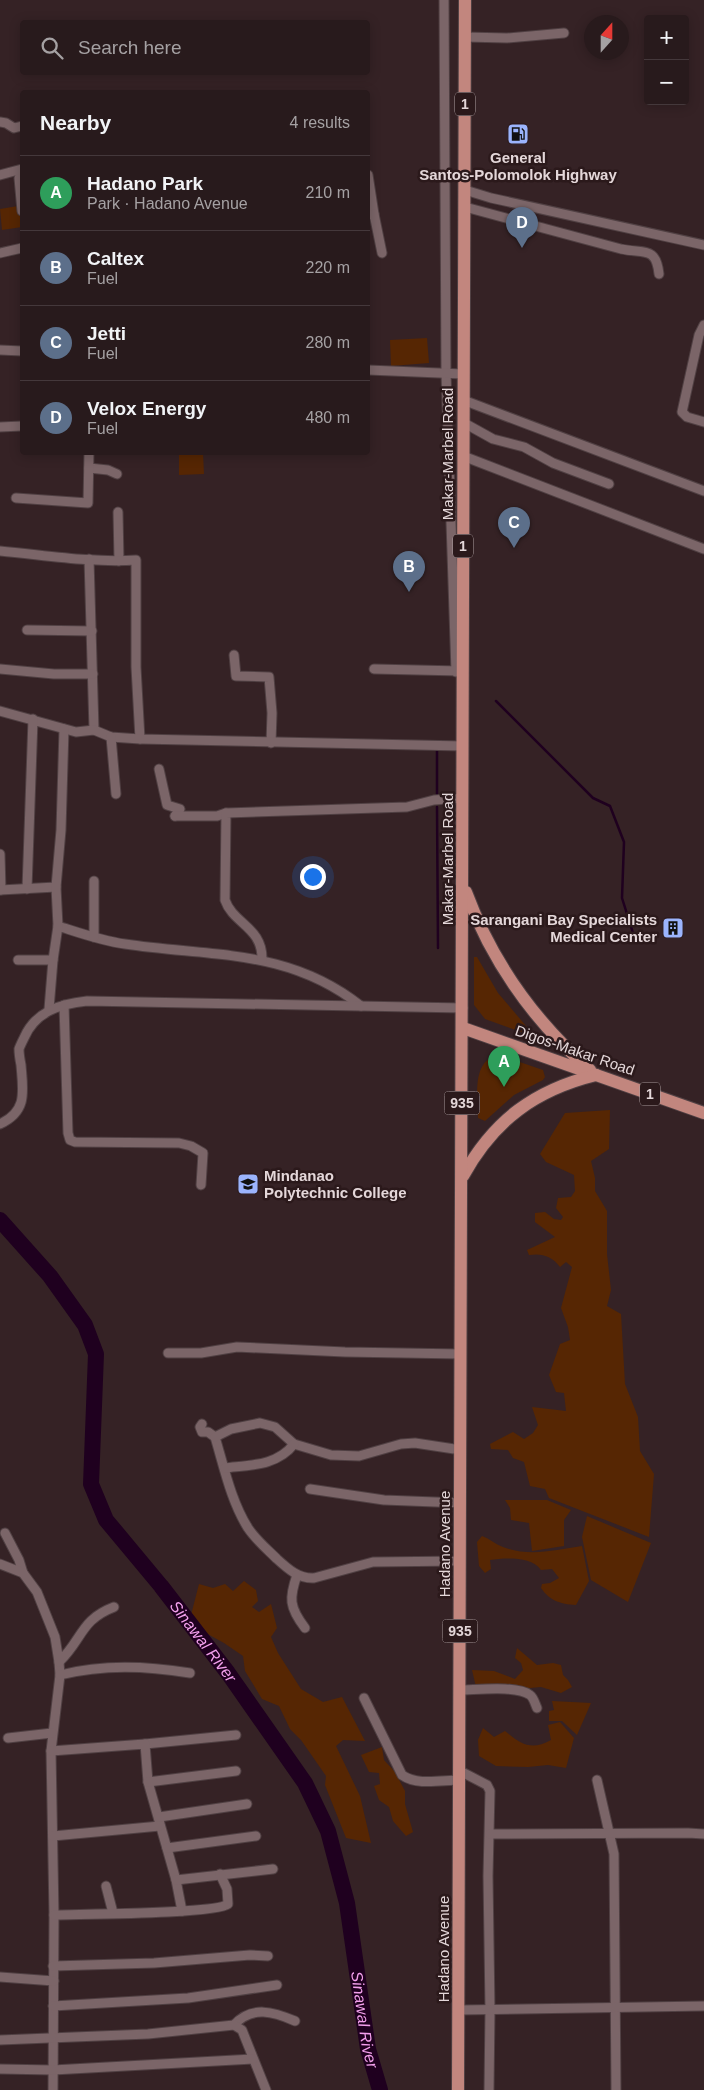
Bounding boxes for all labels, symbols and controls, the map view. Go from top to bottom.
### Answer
north arrow [584,15,629,60]
map controls [644,15,689,105]
button: + [644,15,689,60]
search box [20,20,370,75]
icon: search [38,34,66,62]
text: Search here [78,37,182,58]
button: − [644,60,689,105]
road number: 1 [455,92,475,116]
text: Nearby [40,111,111,134]
text: 4 results [290,114,350,131]
fuel station icon: General Santos-Polomolok Highway [506,122,530,146]
place label: General Santos-Polomolok Highway [419,149,617,183]
text: Hadano Park [87,173,203,194]
text: A [50,184,62,201]
text: 210 m [306,184,350,201]
text: Park · Hadano Avenue [87,195,248,212]
pin: D [506,207,538,248]
text: Caltex [87,248,144,269]
text: B [50,259,62,276]
text: 220 m [306,259,350,276]
text: Fuel [87,270,118,287]
text: Jetti [87,323,126,344]
text: C [50,334,62,351]
text: 280 m [306,334,350,351]
text: Fuel [87,345,118,362]
street label: Makar-Marbel Road [439,388,456,520]
text: Velox Energy [87,398,206,419]
text: D [50,409,62,426]
text: 480 m [306,409,350,426]
text: Fuel [87,420,118,437]
pin: C [498,507,530,548]
road number: 1 [453,534,473,558]
pin: B [393,551,425,592]
street label: Makar-Marbel Road [439,793,456,925]
your location [300,864,326,890]
place label: Sarangani Bay Specialists Medical Center [470,911,657,945]
building icon: Sarangani Bay Specialists Medical Center [661,916,685,940]
street label: Digos-Makar Road [513,1022,637,1078]
pin: A [488,1046,520,1087]
road number: 1 [640,1082,660,1106]
road number: 935 [444,1092,480,1114]
place label: Mindanao Polytechnic College [264,1167,407,1201]
school or university icon: Mindanao Polytechnic College [236,1172,260,1196]
street label: Hadano Avenue [436,1491,453,1597]
water label: Sinawal River [167,1597,240,1686]
road number: 935 [442,1620,478,1642]
street label: Hadano Avenue [435,1896,452,2002]
water label: Sinawal River [348,1970,382,2071]

